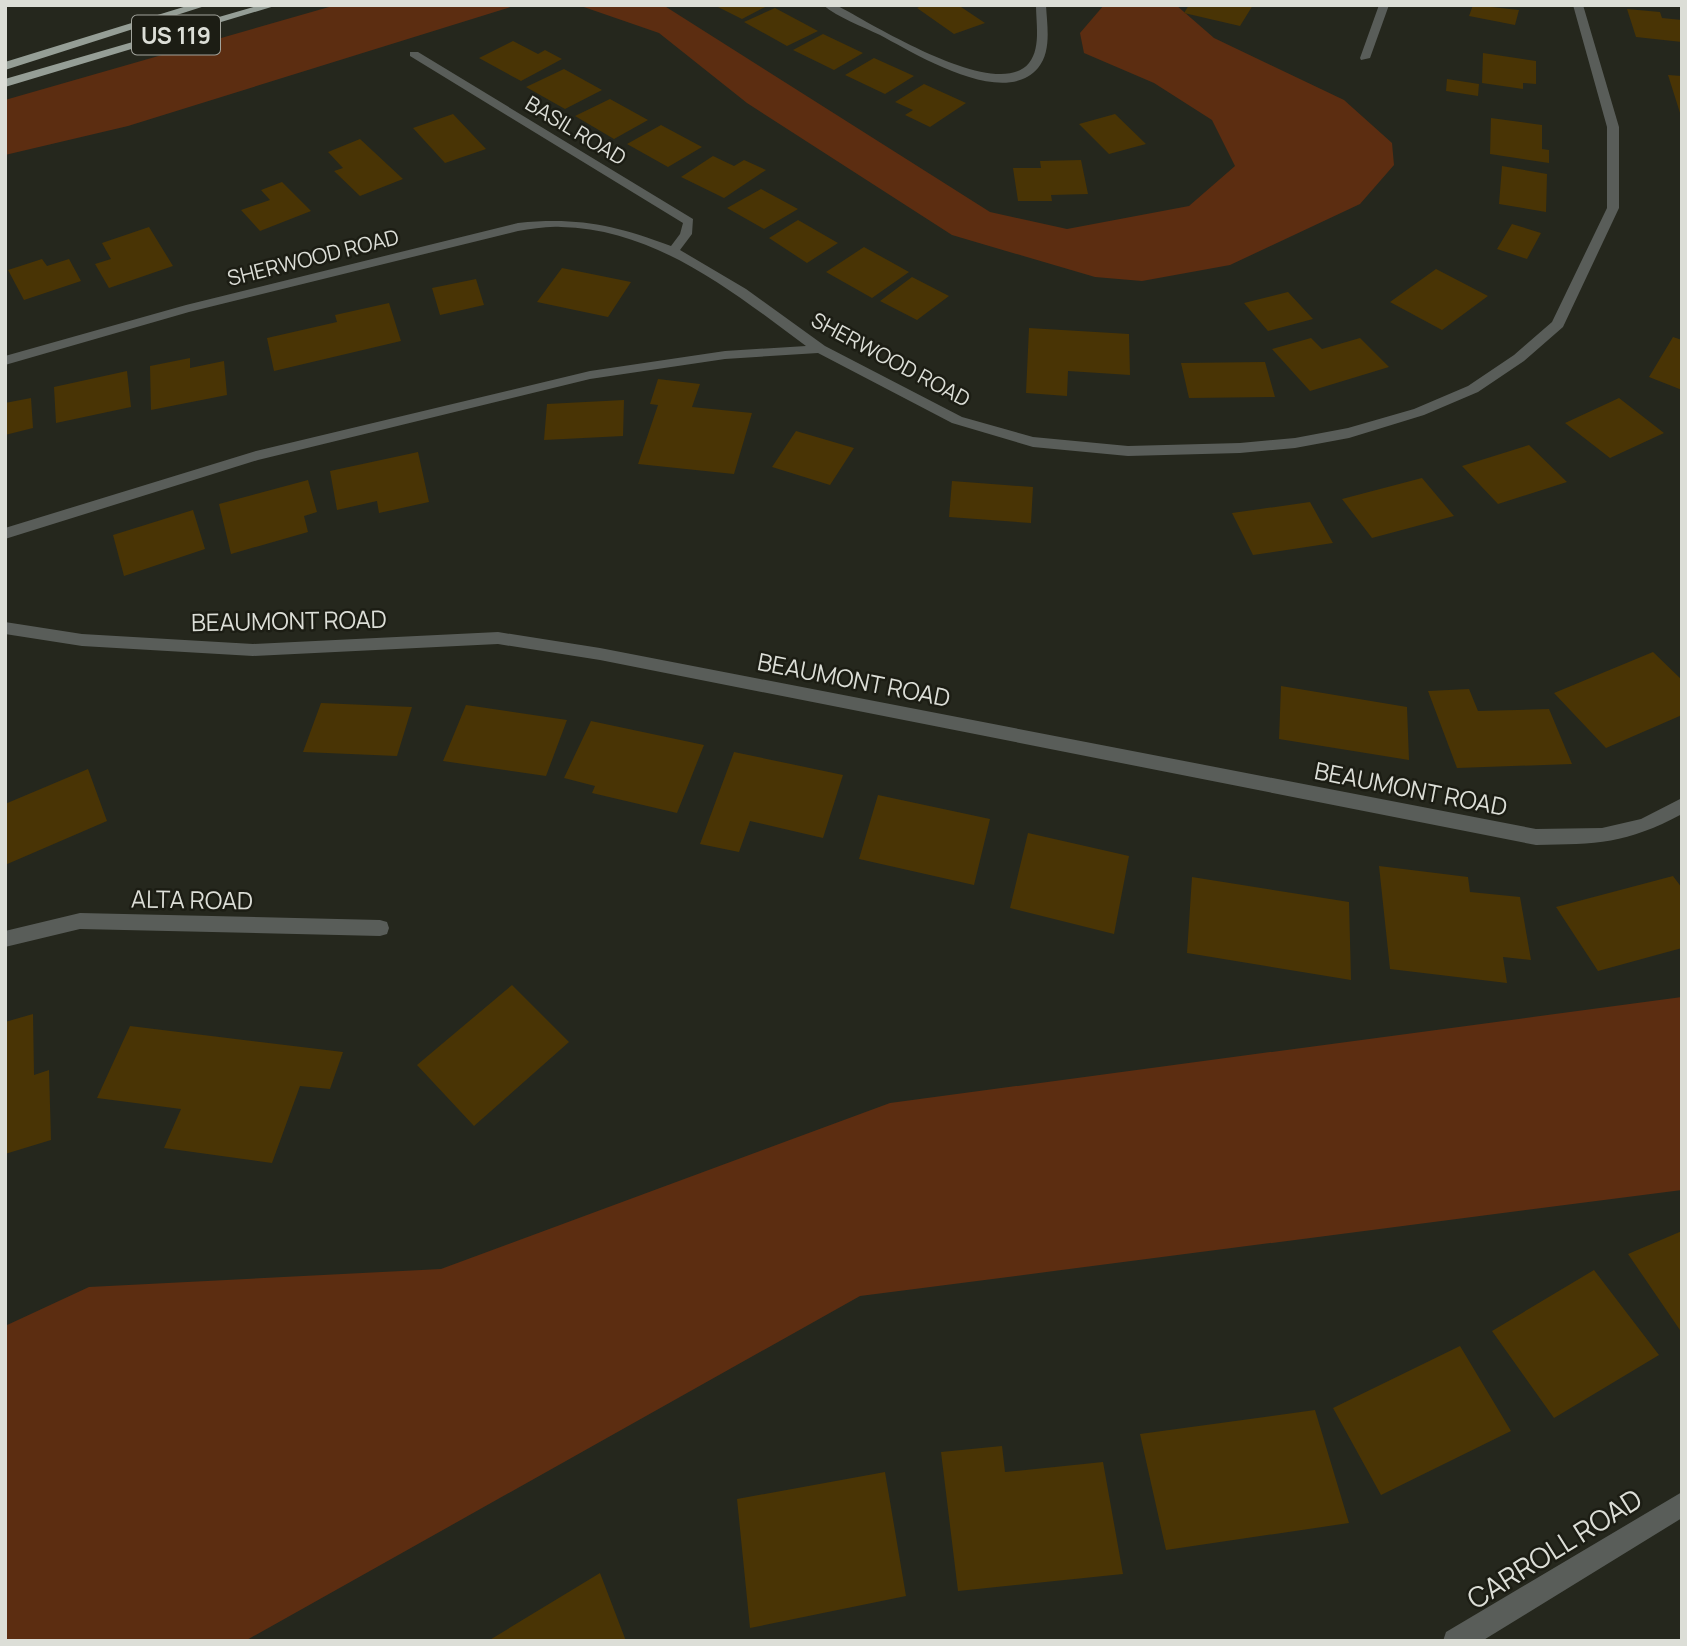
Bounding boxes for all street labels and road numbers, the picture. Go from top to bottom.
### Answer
road number: US 119 [132,16,220,54]
street label: BASIL ROAD [520,89,632,171]
street label: SHERWOOD ROAD [224,222,402,292]
street label: SHERWOOD ROAD [807,305,975,413]
street label: BEAUMONT ROAD [191,602,387,638]
street label: BEAUMONT ROAD [755,644,953,714]
street label: BEAUMONT ROAD [1312,753,1510,823]
street label: ALTA ROAD [131,881,253,917]
street label: CARROLL ROAD [1459,1479,1649,1617]

